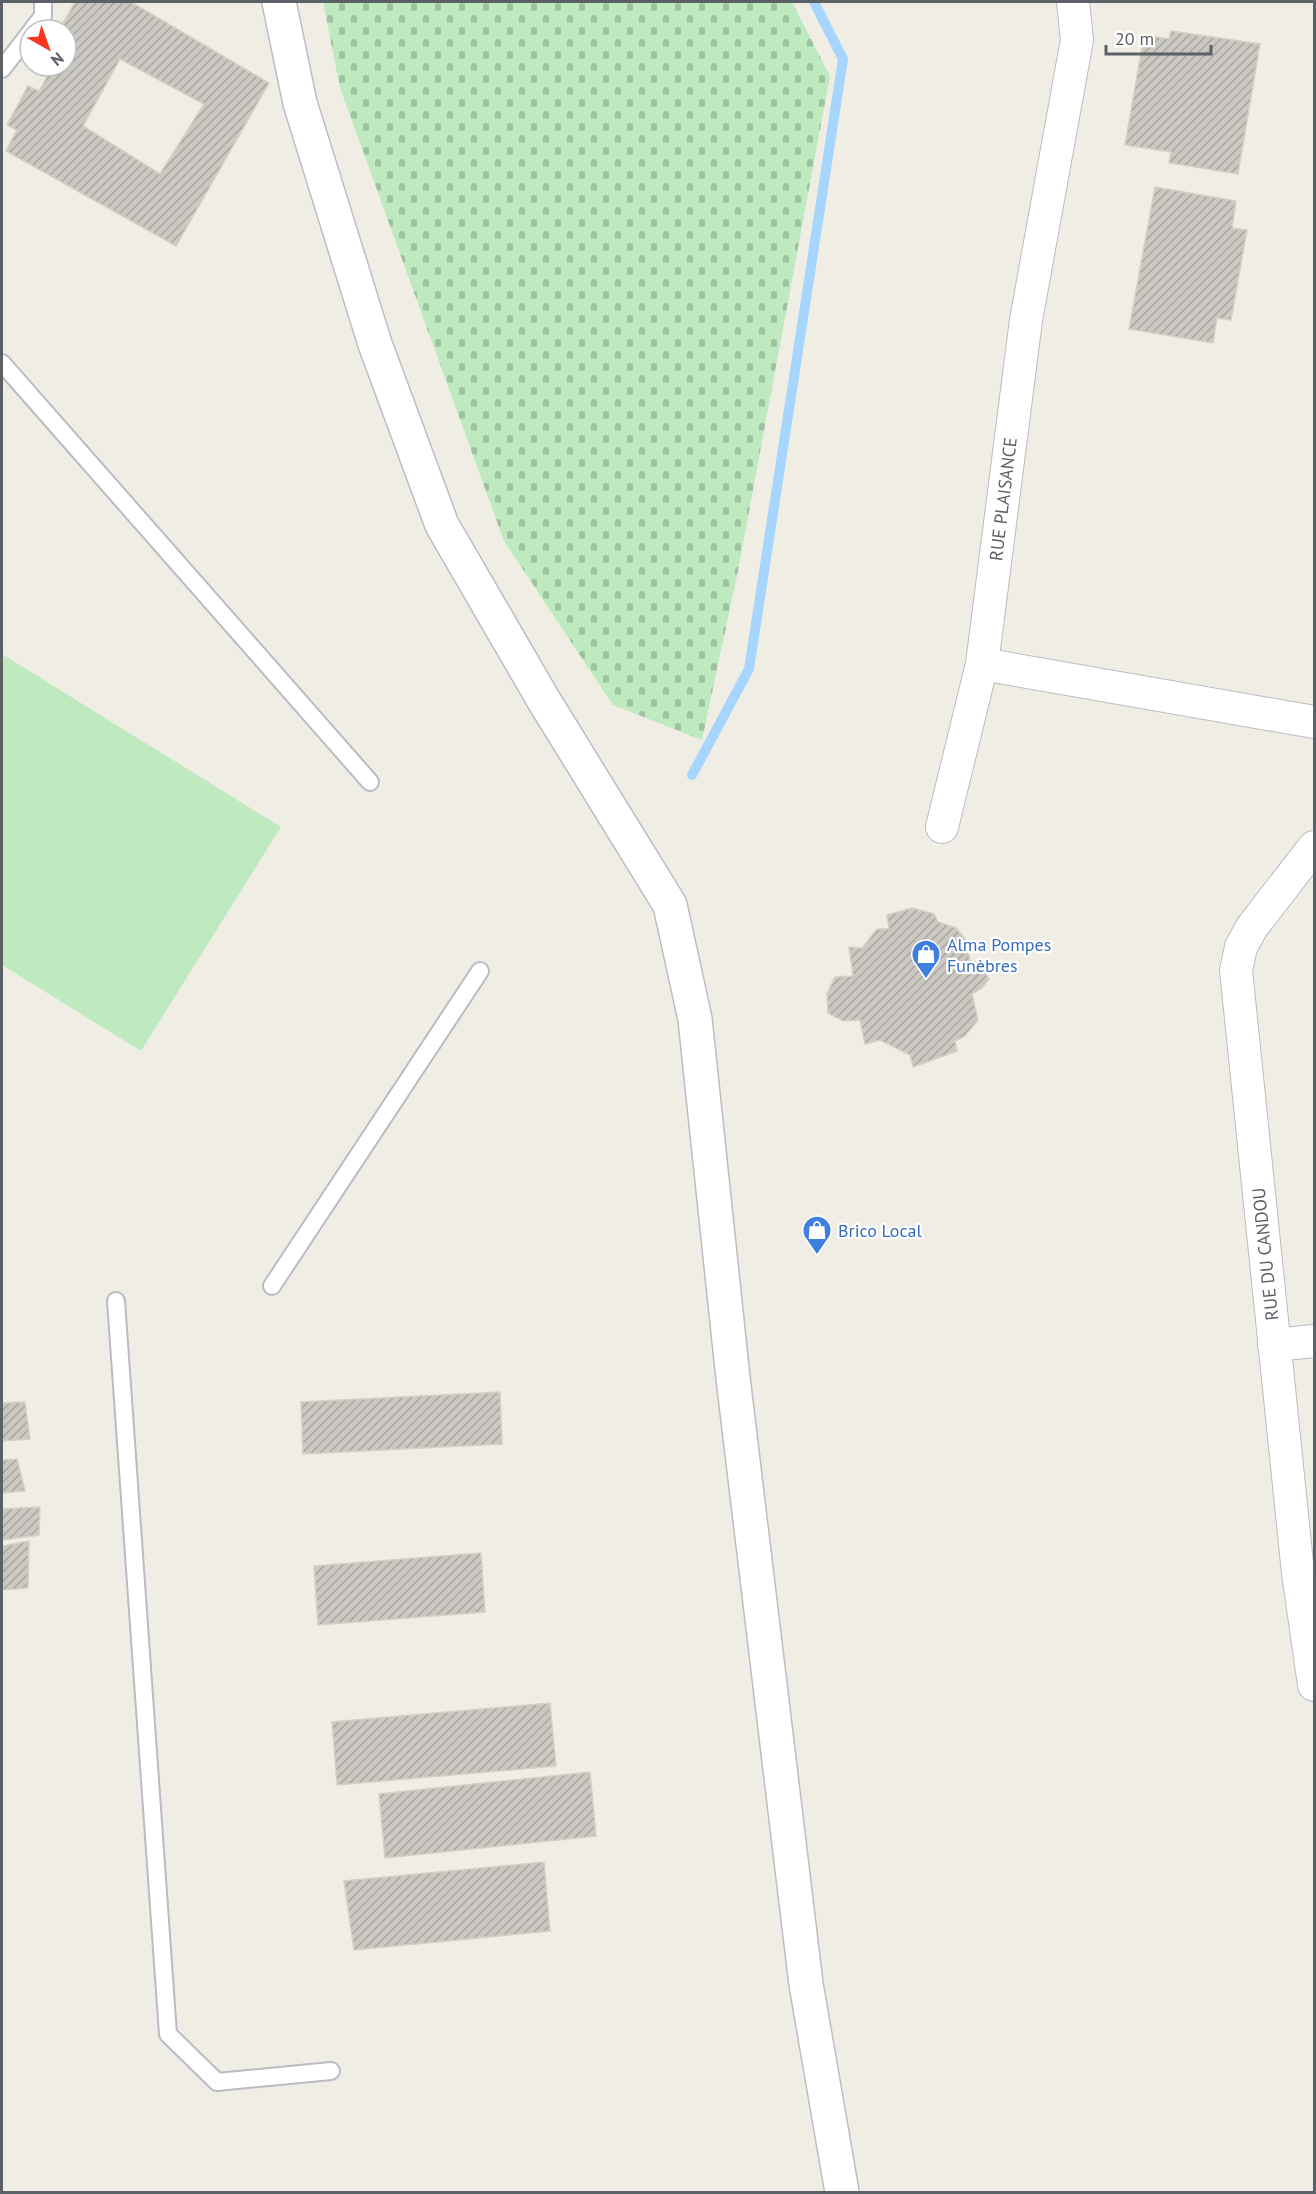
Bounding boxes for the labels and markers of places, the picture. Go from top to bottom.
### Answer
place label: Alma Pompes Funèbres [947,933,1051,977]
shop icon: Alma Pompes Funèbres [910,938,942,980]
shop icon: Brico Local [801,1214,833,1256]
place label: Brico Local [838,1219,923,1242]

